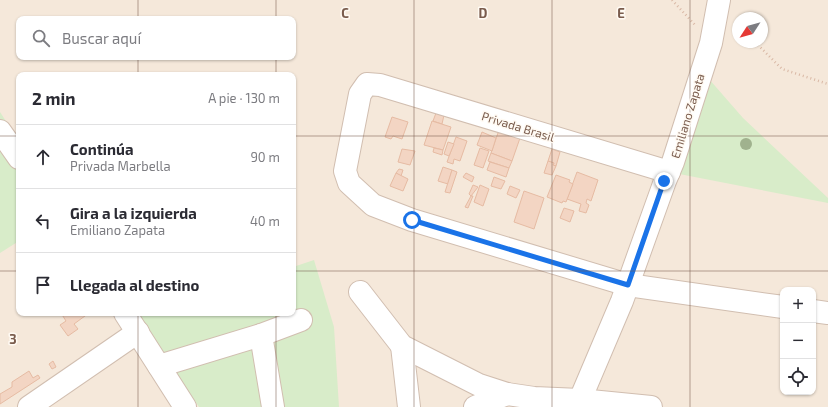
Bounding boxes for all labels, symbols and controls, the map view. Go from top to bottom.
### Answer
text: C [341,5,349,21]
text: D [479,5,488,21]
text: E [617,5,625,21]
north arrow [732,12,768,48]
search box [16,16,296,60]
icon: search [30,27,52,49]
text: Buscar aquí [62,29,141,47]
street label: Emiliano Zapata [668,72,707,160]
text: 2 min [32,88,75,108]
text: A pie · 130 m [208,90,280,106]
street label: Privada Brasil [480,108,557,144]
text: Continúa [70,140,133,158]
icon: ahead [32,146,54,168]
text: 90 m [250,149,280,165]
text: Privada Marbella [70,158,171,174]
route end [655,172,673,190]
text: Gira a la izquierda [70,204,197,222]
icon: left [32,210,54,232]
route start [403,211,421,229]
text: 40 m [250,213,280,229]
text: Emiliano Zapata [70,222,165,238]
icon: arrive [32,274,54,296]
text: Llegada al destino [70,276,199,294]
map controls [780,287,816,395]
button: + [780,287,816,323]
button: − [780,323,816,359]
text: 3 [9,331,17,347]
button: locate [780,359,816,395]

